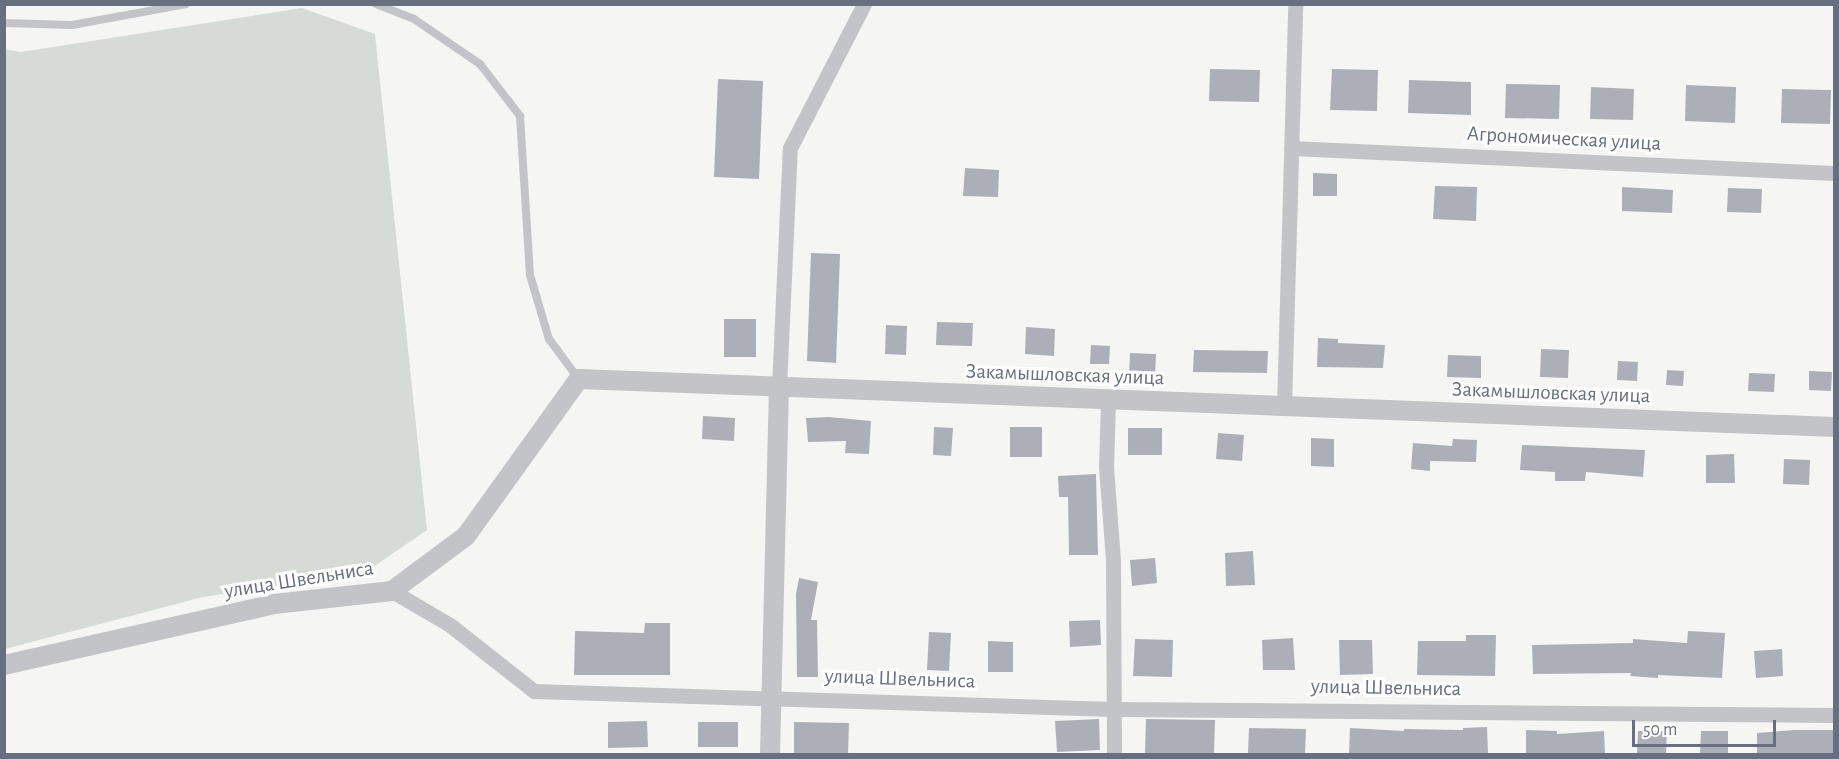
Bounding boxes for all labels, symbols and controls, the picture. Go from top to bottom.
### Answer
street label: Агрономическая улица [1466,121,1662,157]
street label: Закамышловская улица [965,359,1165,391]
street label: Закамышловская улица [1451,377,1651,409]
street label: улица Швельниса [223,556,375,604]
street label: улица Швельниса [824,664,976,694]
street label: улица Швельниса [1311,674,1461,702]
scale bar [1635,708,1779,746]
text: 50 m [1643,721,1677,739]

